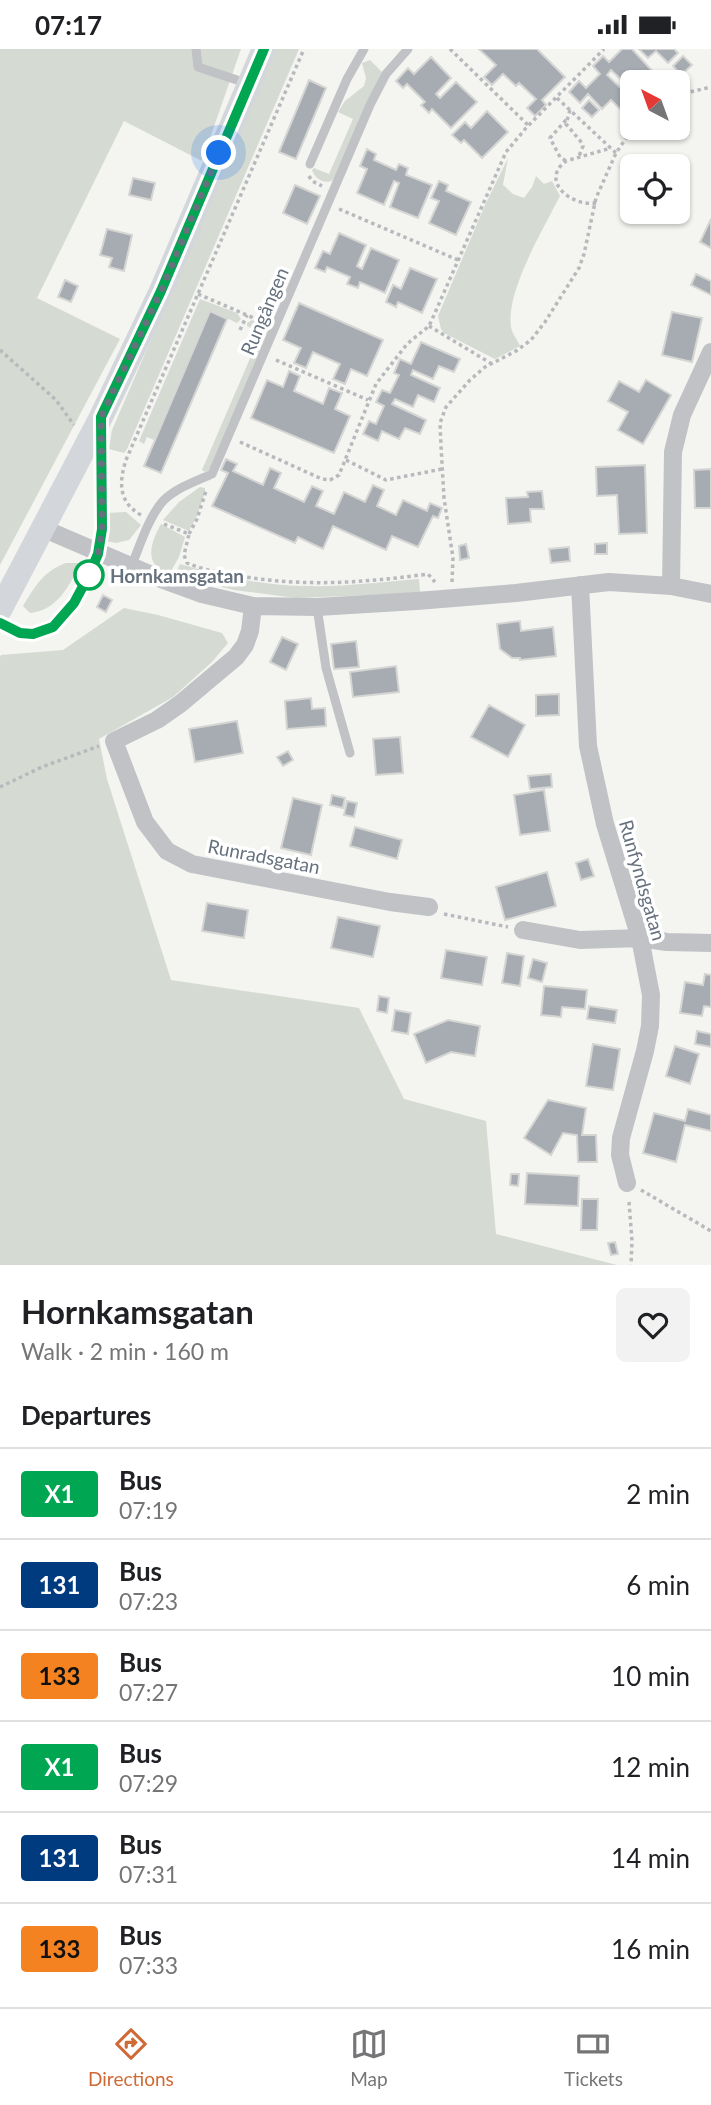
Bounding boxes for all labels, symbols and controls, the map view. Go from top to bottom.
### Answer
text: 07:17 [35,9,102,41]
north arrow [620,70,690,140]
map controls [620,70,690,224]
your location [201,135,236,170]
button: locate [620,154,690,224]
street label: Rungången [235,264,293,358]
marker: Hornkamsgatan [74,560,104,590]
place label: Hornkamsgatan [110,564,244,587]
street label: Runfyndsgatan [615,817,671,943]
street label: Runradsgatan [206,834,322,878]
button: heart [616,1288,690,1362]
text: Hornkamsgatan [21,1291,254,1331]
text: Walk · 2 min · 160 m [21,1337,229,1365]
text: Departures [21,1399,151,1431]
text: Bus [119,1464,162,1496]
text: 2 min [626,1478,690,1510]
text: X1 [44,1479,75,1508]
text: 07:19 [119,1496,178,1524]
text: Bus [119,1555,162,1587]
text: 6 min [626,1569,690,1601]
text: 131 [39,1570,80,1599]
text: 07:23 [119,1587,178,1615]
text: Bus [119,1646,162,1678]
text: 10 min [611,1660,690,1692]
text: 133 [39,1661,80,1690]
text: 07:27 [119,1678,178,1706]
text: Bus [119,1737,162,1769]
text: 12 min [611,1751,690,1783]
text: X1 [44,1752,75,1781]
text: 07:29 [119,1769,178,1797]
text: Bus [119,1828,162,1860]
text: 14 min [611,1842,690,1874]
text: 131 [39,1843,80,1872]
text: 07:31 [119,1860,178,1888]
text: Bus [119,1919,162,1951]
text: 16 min [611,1933,690,1965]
text: 133 [39,1934,80,1963]
text: 07:33 [119,1951,178,1979]
tab: Directions [88,2025,174,2090]
tab: Map [350,2025,388,2090]
tab: Tickets [564,2025,623,2090]

